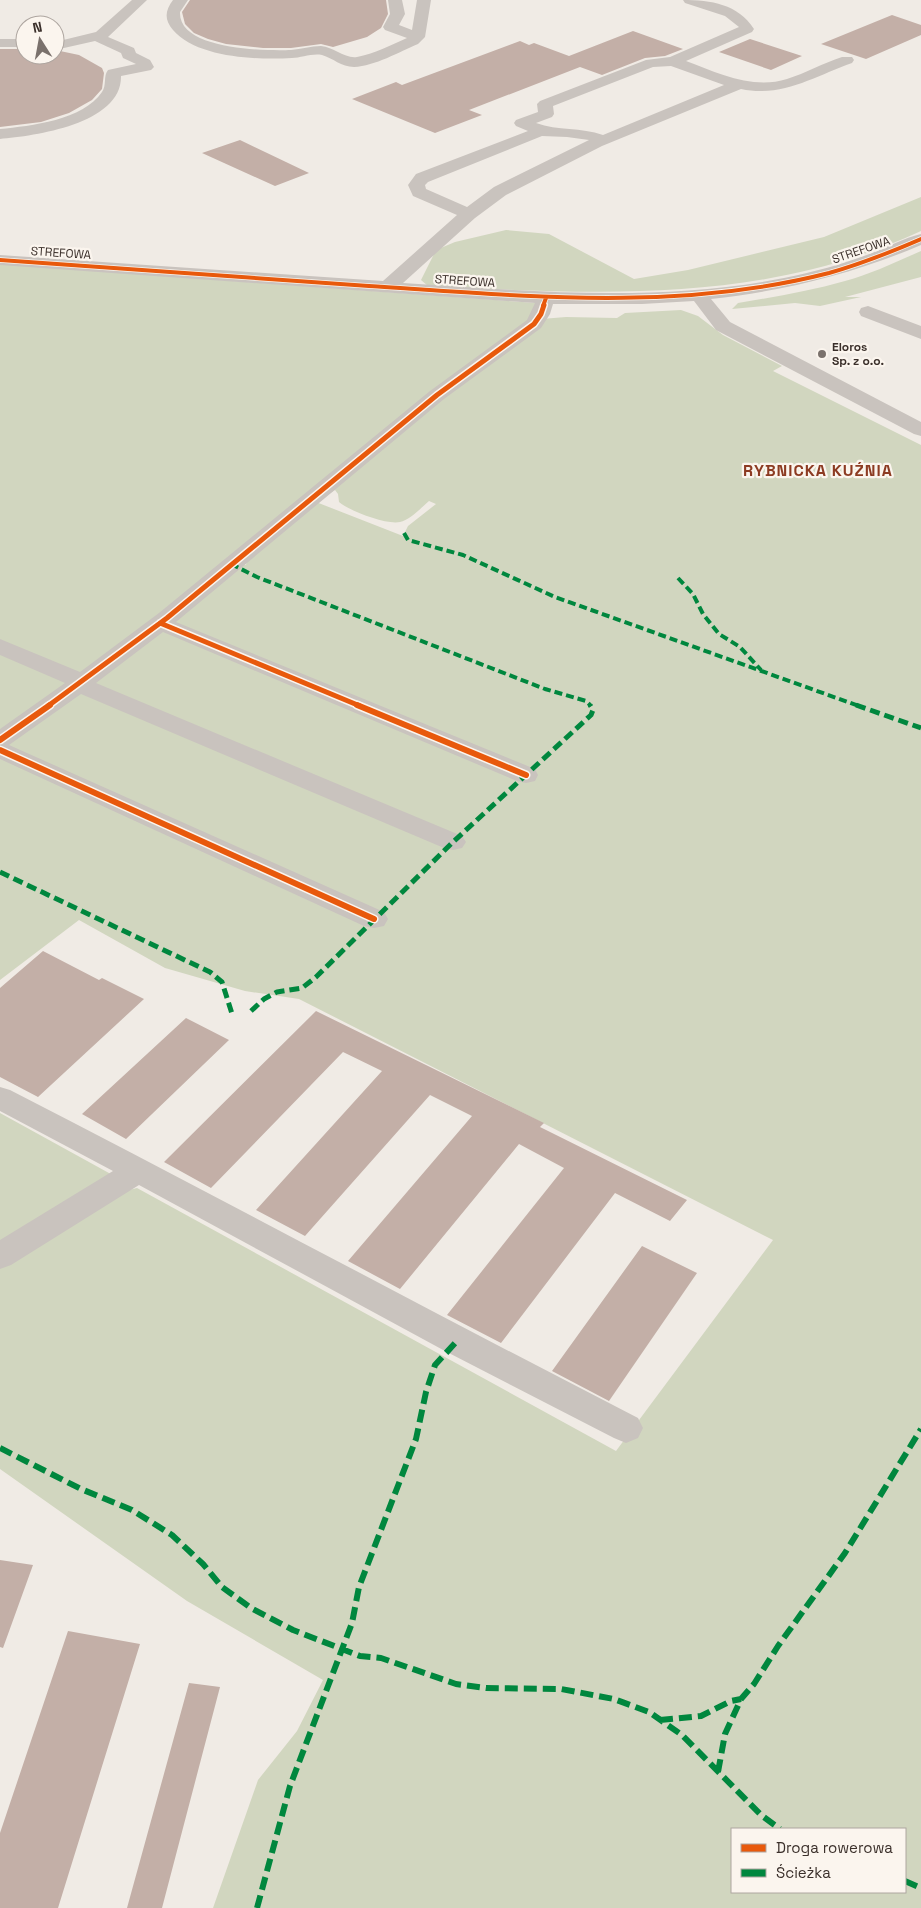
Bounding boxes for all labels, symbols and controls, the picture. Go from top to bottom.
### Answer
north arrow [15,15,65,65]
text: N [31,18,44,37]
street label: STREFOWA [830,232,893,267]
street label: STREFOWA [30,243,92,263]
street label: STREFOWA [434,271,496,291]
place label: Eloros Sp. z o.o. [832,339,884,369]
marker: Eloros Sp. z o.o. [816,348,828,360]
district label: RYBNICKA KUŹNIA [743,460,893,481]
legend [731,1828,906,1893]
text: Droga rowerowa [776,1838,893,1857]
text: Ścieżka [776,1863,831,1882]

